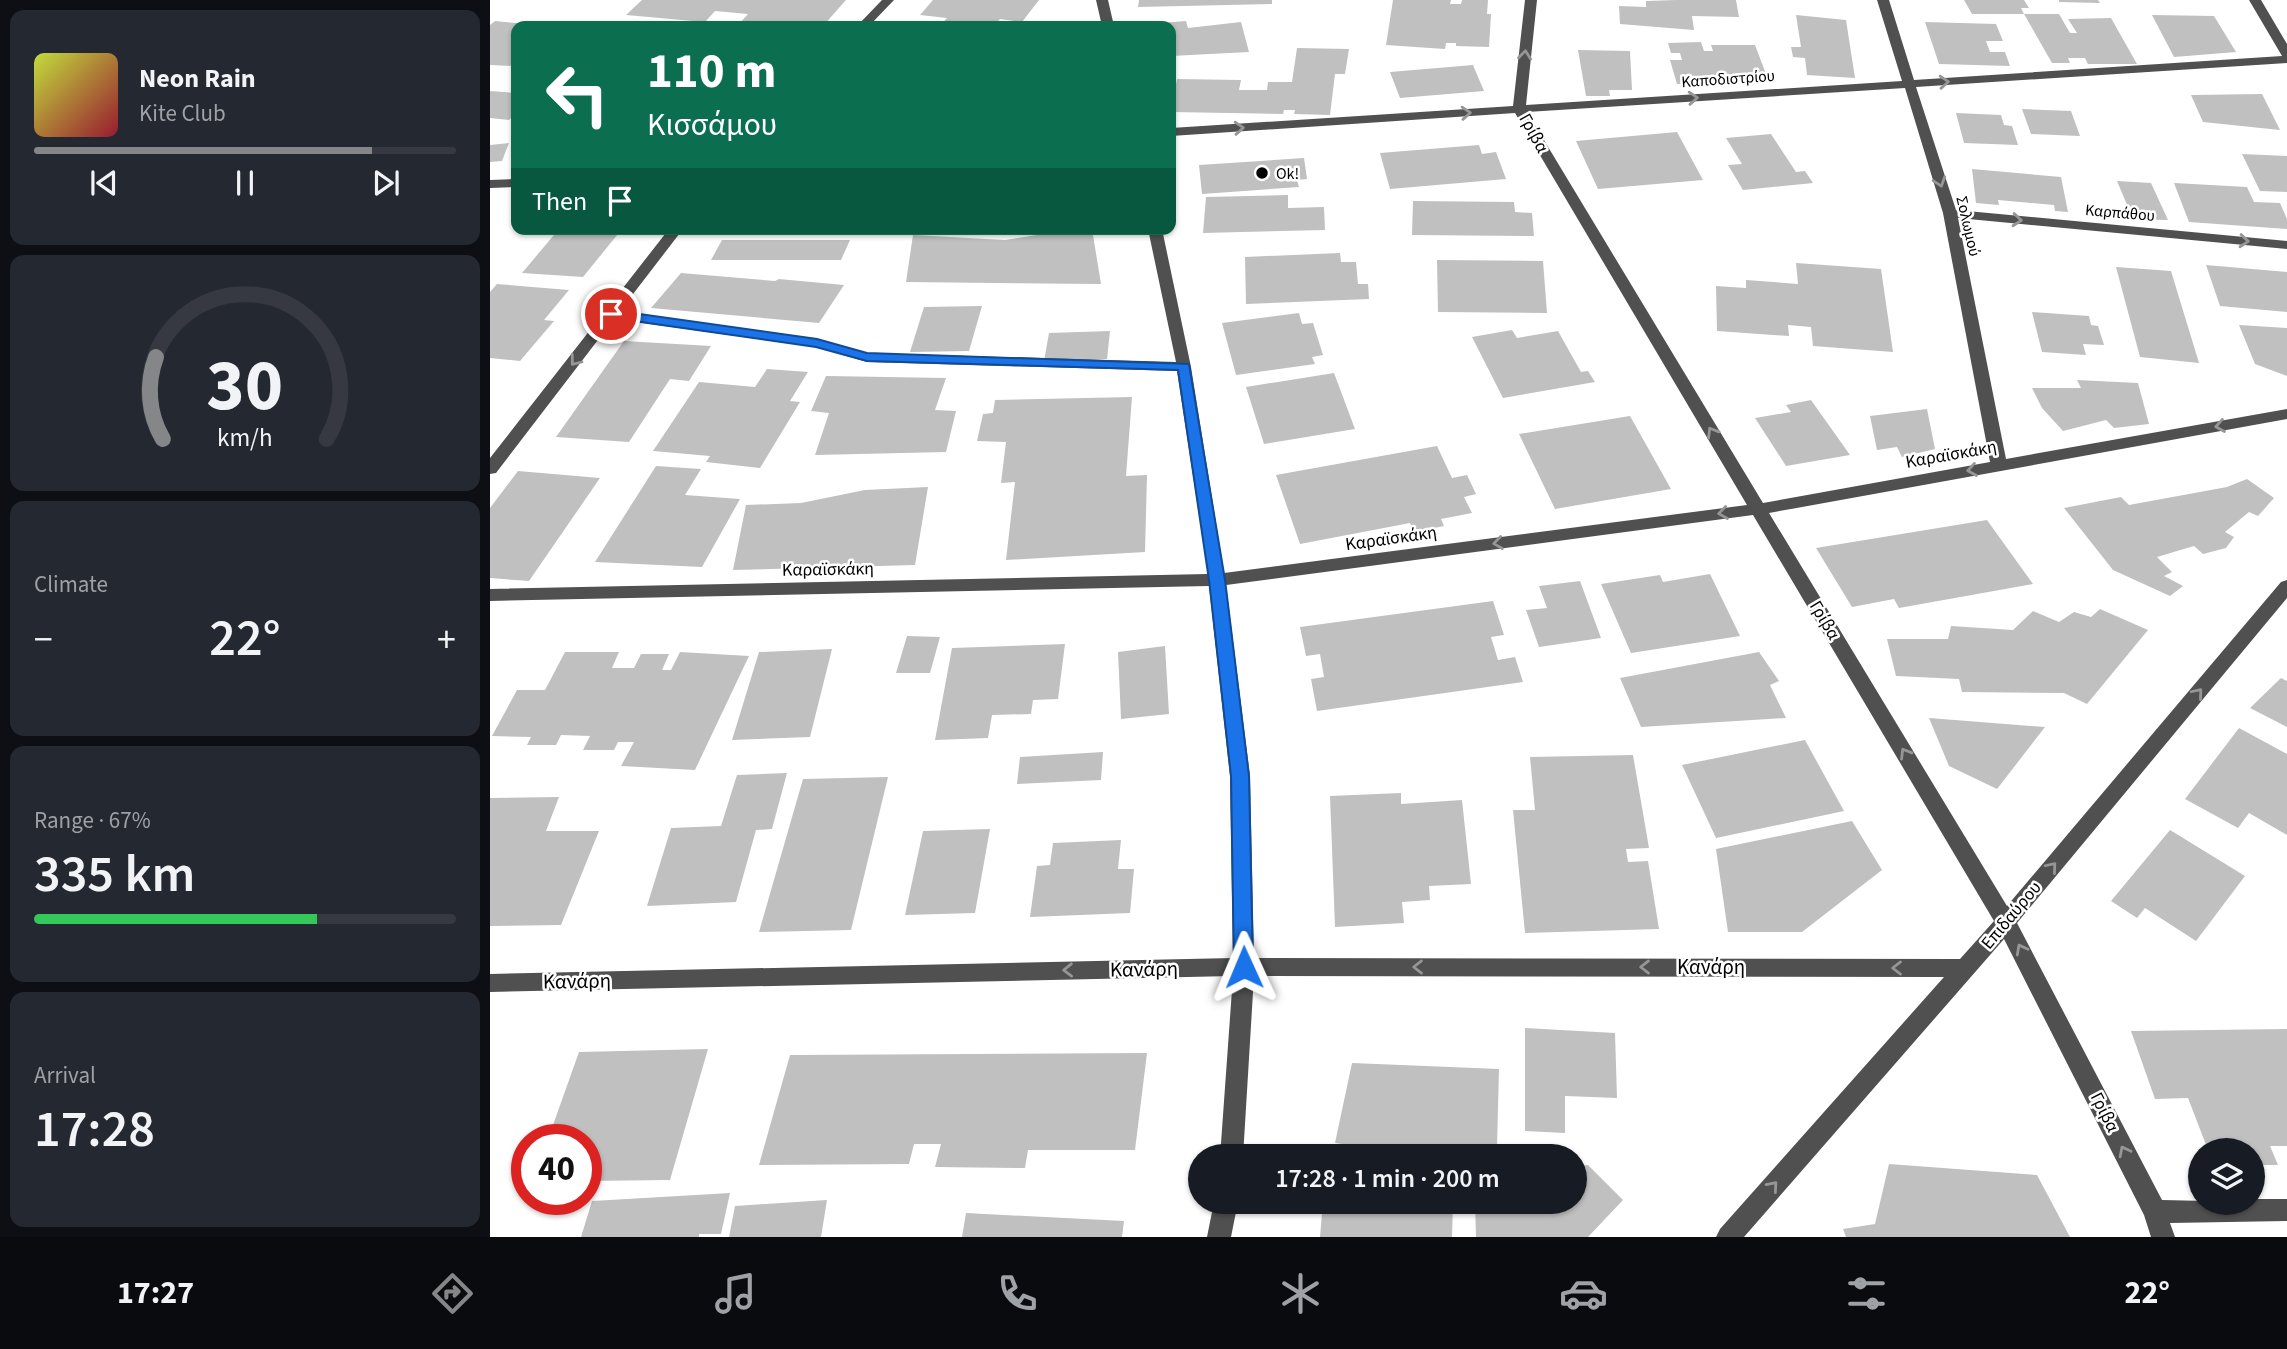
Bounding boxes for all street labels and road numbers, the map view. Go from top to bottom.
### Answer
street label: Καποδιστρίου [1681,65,1776,93]
street label: Γρίβα [1513,109,1555,157]
street label: Σολωμού [1950,194,1986,259]
street label: Καρπάθου [2084,199,2156,227]
street label: Καραϊσκάκη [1904,434,1999,475]
street label: Καραϊσκάκη [1344,520,1438,557]
street label: Καραϊσκάκη [782,556,874,583]
street label: Γρίβα [1803,596,1846,645]
street label: Επιδαύρου [1975,876,2047,955]
street label: Κανάρη [1677,952,1745,982]
street label: Κανάρη [1110,953,1178,985]
street label: Κανάρη [543,965,611,997]
street label: Γρίβα [2084,1088,2125,1136]

